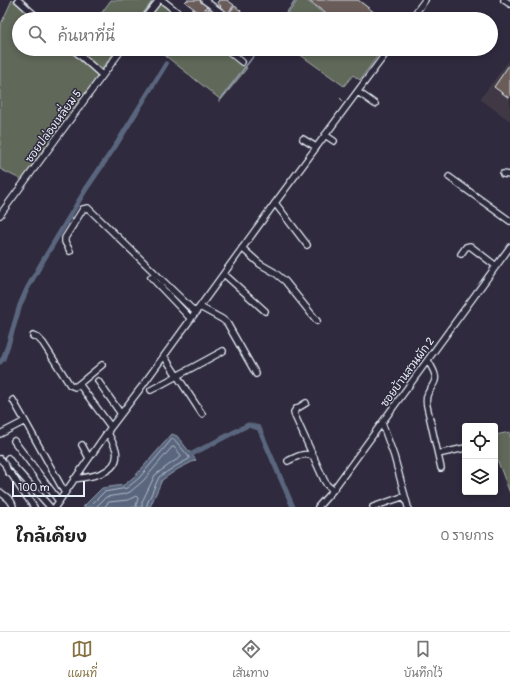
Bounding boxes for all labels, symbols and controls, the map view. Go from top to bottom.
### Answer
search box [12,12,498,56]
icon: search [26,23,48,45]
text: ค้นหาที่นี่ [58,27,115,46]
street label: ซอยปล่องเหลี่ยม 5 [19,84,84,165]
street label: ซอยบ้านสวนผัก 2 [377,334,437,410]
map controls [462,423,498,495]
button: locate [462,423,498,459]
button: layers [462,459,498,495]
scale bar [12,479,85,498]
text: 100 m [18,481,49,494]
text: ใกล้เคียง [16,526,87,547]
text: 0 รายการ [441,528,494,544]
tab: แผนที่ [68,638,97,681]
tab: เส้นทาง [232,638,269,681]
tab: บันทึกไว้ [404,638,442,681]

